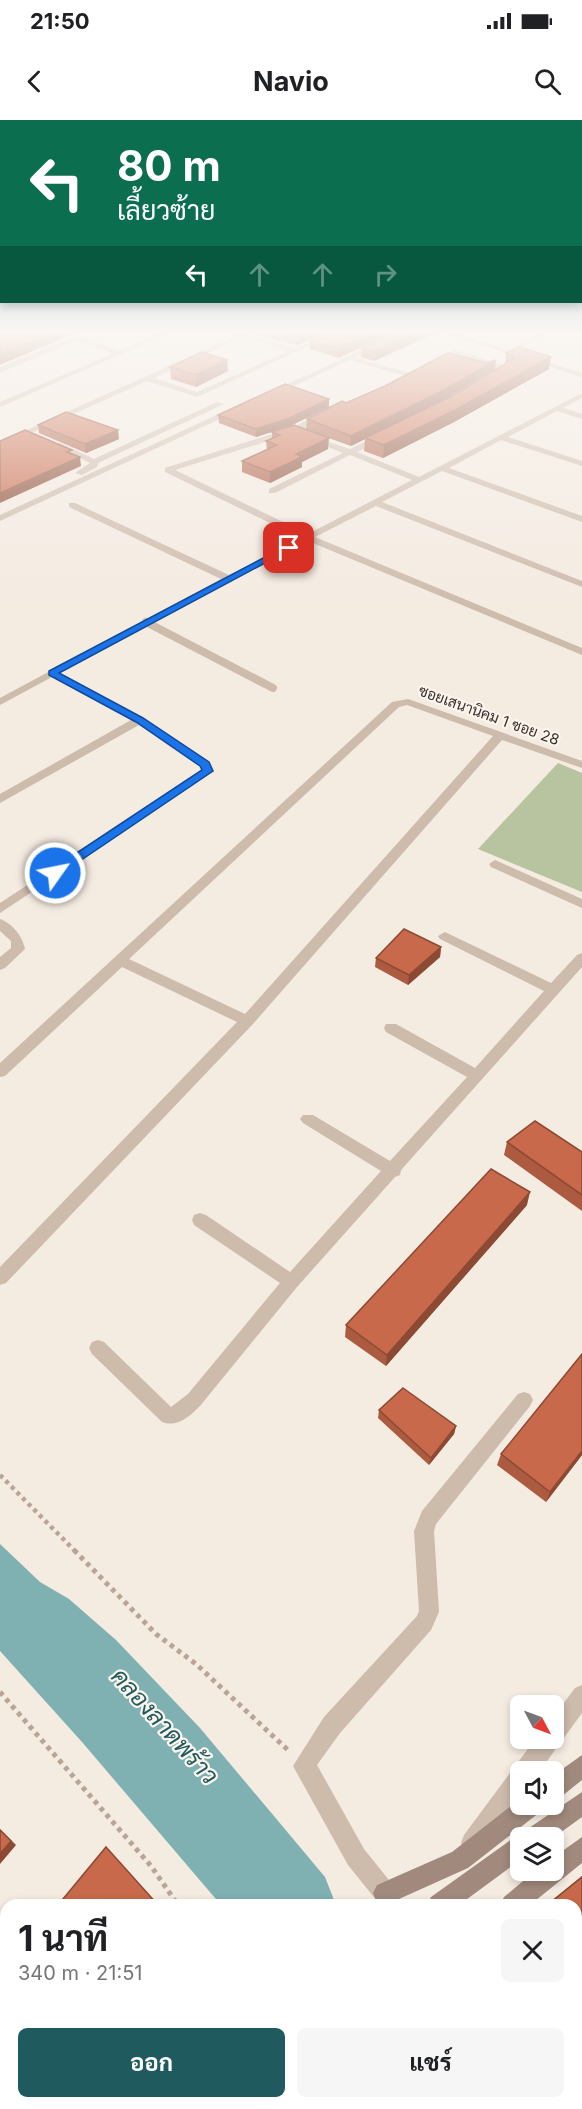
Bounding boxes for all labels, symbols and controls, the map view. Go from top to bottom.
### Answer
text: 21:50 [30,8,90,34]
icon: back [18,65,51,98]
text: Navio [253,65,329,98]
icon: search [531,65,564,98]
text: 80 m [117,140,221,191]
icon: left [18,144,96,222]
text: เลี้ยวซ้าย [117,194,215,227]
icon: left [180,258,213,291]
icon: ahead [243,258,276,291]
icon: ahead [306,258,339,291]
icon: right [369,258,402,291]
pin [263,522,314,573]
icon: arrive [272,531,305,564]
street label: ซอยเสนานิคม 1 ซอย 28 [416,681,562,749]
position arrow [23,841,87,905]
water label: คลองลาดพร้าว [105,1662,225,1790]
north arrow [510,1695,564,1749]
map controls [510,1695,564,1881]
button: sound [510,1761,564,1815]
button: layers [510,1827,564,1881]
text: 1 นาที [18,1916,108,1960]
button: close [501,1919,564,1982]
text: 340 m · 21:51 [18,1961,142,1985]
button: ออก [18,2028,285,2097]
button: แชร์ [297,2028,564,2097]

